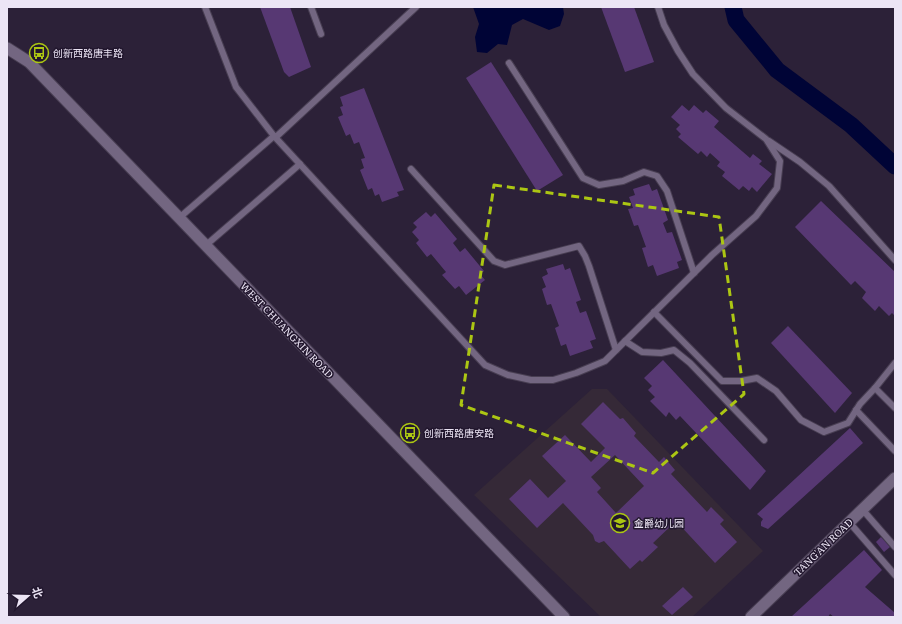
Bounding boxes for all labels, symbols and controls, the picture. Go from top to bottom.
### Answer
bus stop icon: 创新西路唐丰路 [28,42,50,64]
place label: 创新西路唐丰路 [53,45,123,60]
street label: WEST CHUANGXIN ROAD [237,278,338,381]
bus stop icon: 创新西路唐安路 [399,422,421,444]
place label: 创新西路唐安路 [424,425,494,440]
school or university icon: 金爵幼儿园 [609,512,631,534]
street label: TANG'AN ROAD [790,514,856,579]
place label: 金爵幼儿园 [634,515,684,530]
north arrow [8,576,48,616]
text: 北 [29,584,48,600]

